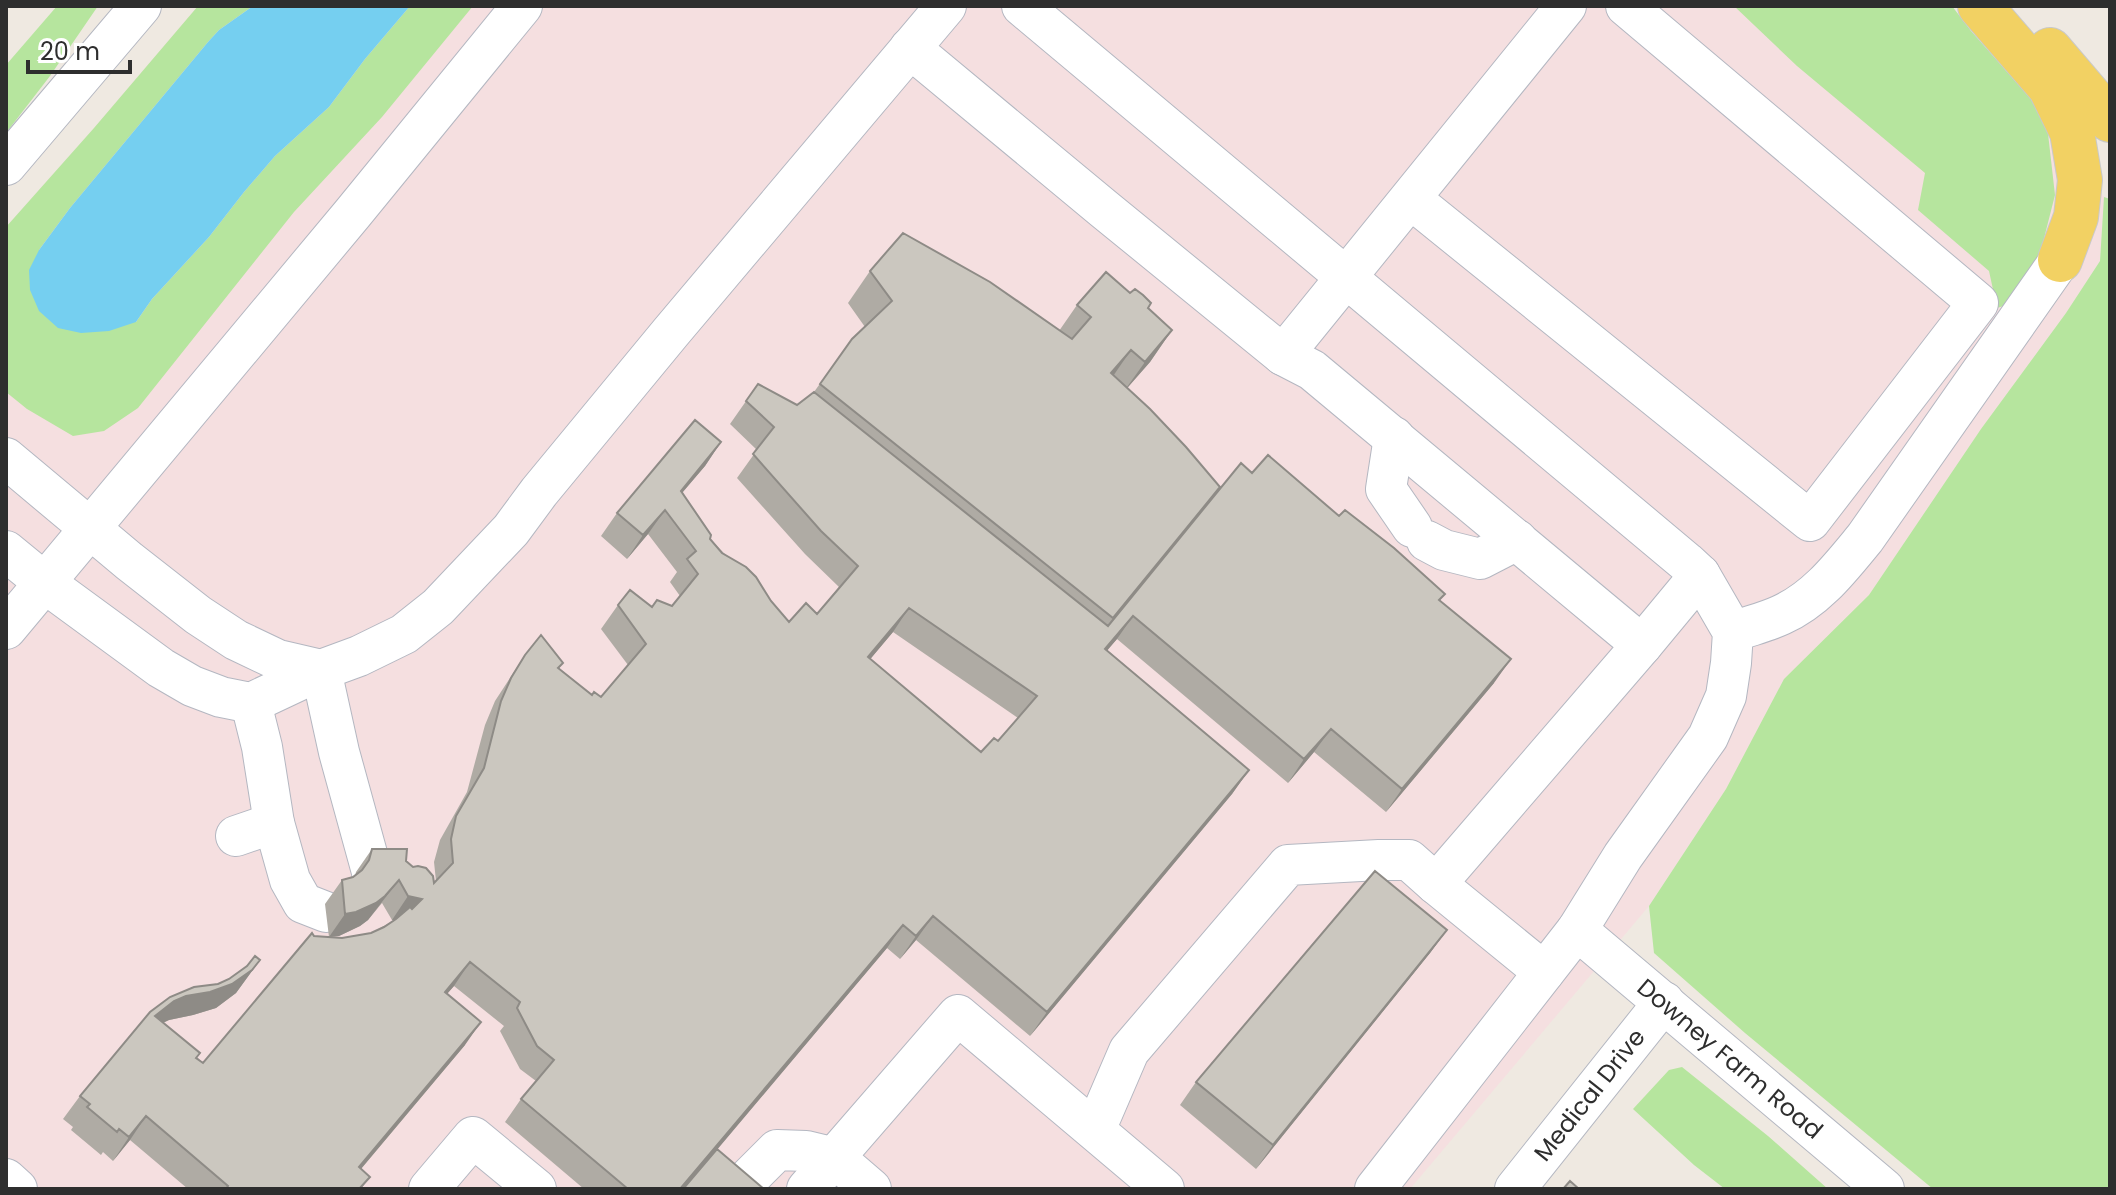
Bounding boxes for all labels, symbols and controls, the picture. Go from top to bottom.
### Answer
scale bar [28,24,130,74]
text: 20 m [40,35,100,68]
street label: Downey Farm Road [1630,971,1830,1146]
street label: Medical Drive [1526,1022,1652,1168]

